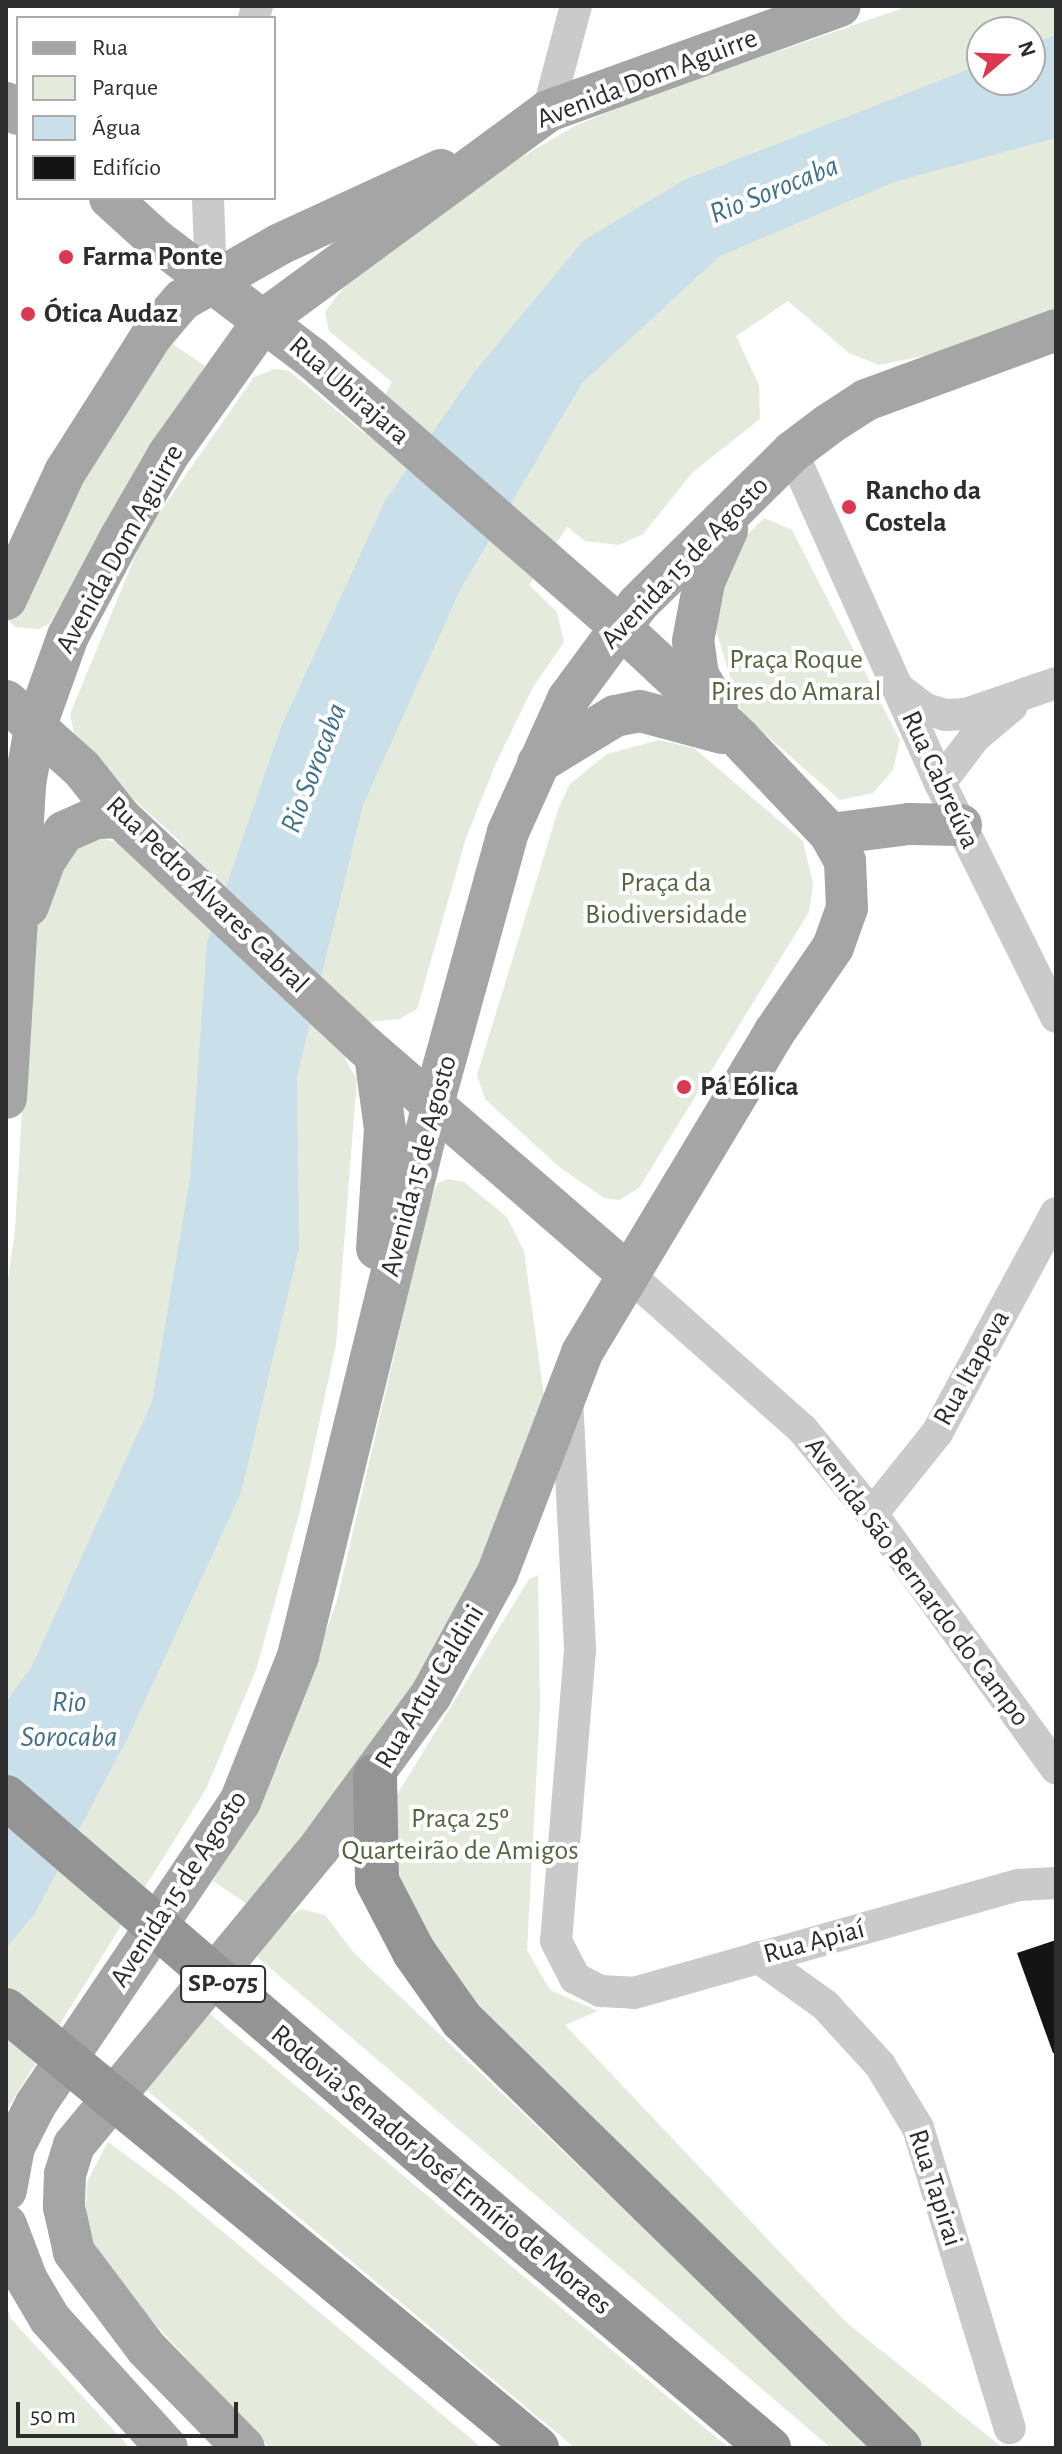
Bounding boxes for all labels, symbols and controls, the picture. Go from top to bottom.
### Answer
legend [16,16,276,200]
north arrow [966,16,1046,96]
street label: Avenida Dom Aguirre [532,21,762,137]
text: Rua [92,36,128,60]
text: N [1014,38,1040,60]
text: Parque [92,76,158,100]
text: Água [92,116,141,140]
water label: Rio Sorocaba [704,148,844,232]
text: Edifício [92,156,161,180]
place label: Farma Ponte [82,240,223,274]
marker: Farma Ponte [57,248,75,266]
place label: Ótica Audaz [44,297,178,331]
marker: Ótica Audaz [19,305,37,323]
street label: Rua Ubirajara [282,329,416,453]
street label: Avenida Dom Aguirre [49,439,191,659]
street label: Avenida 15 de Agosto [594,470,776,656]
place label: Rancho da Costela [865,474,981,540]
marker: Rancho da Costela [840,498,858,516]
park label: Praça Roque Pires do Amaral [711,643,881,709]
water label: Rio Sorocaba [273,698,355,838]
street label: Rua Cabreúva [893,706,987,854]
street label: Rua Pedro Álvares Cabral [98,789,316,1001]
park label: Praça da Biodiversidade [585,866,747,932]
street label: Avenida 15 de Agosto [373,1052,465,1280]
place label: Pá Eólica [700,1070,799,1104]
marker: Pá Eólica [675,1078,693,1096]
street label: Rua Itapeva [926,1304,1018,1432]
street label: Avenida São Bernardo do Campo [797,1431,1037,1733]
street label: Rua Artur Caldini [368,1599,492,1775]
water label: Rio Sorocaba [21,1684,117,1754]
street label: Avenida 15 de Agosto [103,1784,255,1994]
park label: Praça 25º Quarteirão de Amigos [342,1802,578,1868]
street label: Rua Apiaí [760,1912,868,1972]
road number: SP-075 [179,1962,267,2006]
street label: Rodovia Senador José Ermírio de Moraes [264,2018,618,2322]
street label: Rua Tapirai [900,2125,970,2251]
scale bar [20,2386,242,2436]
text: 50 m [30,2404,76,2428]

